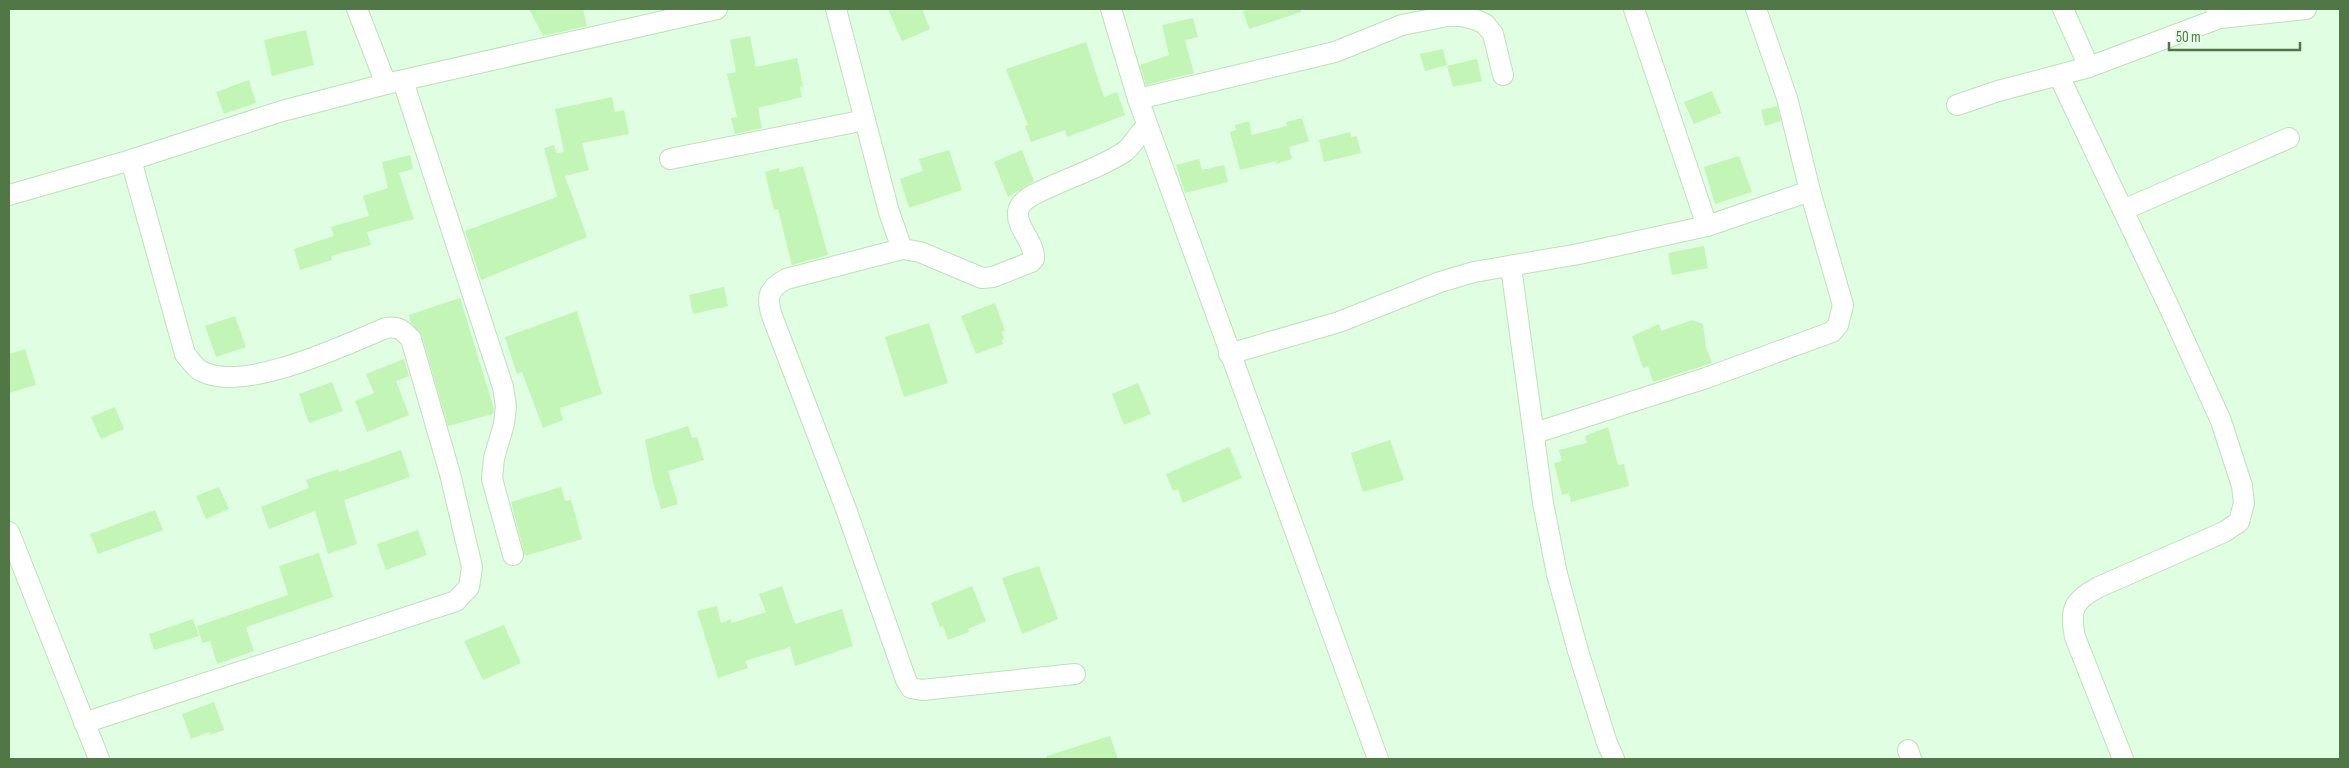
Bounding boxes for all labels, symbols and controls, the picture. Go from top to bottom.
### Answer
scale bar [2169,20,2300,52]
text: 50 m [2176,28,2201,47]

